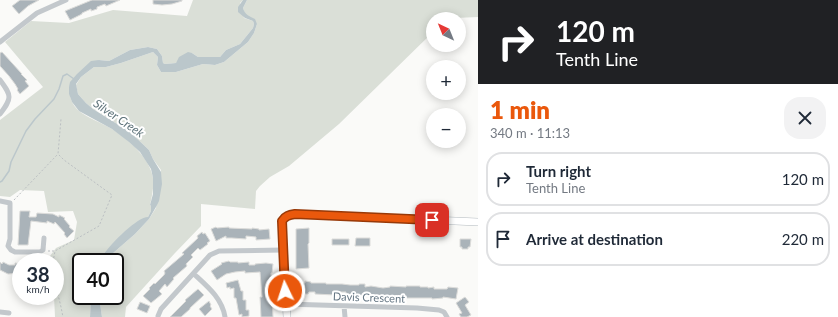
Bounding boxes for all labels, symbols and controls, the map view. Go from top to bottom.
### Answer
north arrow [426,12,466,52]
map controls [426,12,466,148]
text: 120 m [556,14,635,48]
icon: right [490,16,542,68]
text: Tenth Line [556,48,638,70]
button: + [426,60,466,100]
text: 1 min [490,95,550,124]
water label: Silver Creek [91,96,147,141]
button: close [784,97,826,139]
button: − [426,108,466,148]
text: 340 m · 11:13 [490,125,570,141]
text: Turn right [526,162,591,180]
icon: right [492,168,514,190]
text: 120 m [782,170,824,188]
text: Tenth Line [526,180,585,196]
pin [415,203,449,237]
icon: arrive [421,209,443,231]
icon: arrive [492,228,514,250]
text: Arrive at destination [526,230,663,248]
text: 220 m [782,230,824,248]
speed limit sign: 40 [72,253,124,305]
text: 38 [26,262,50,286]
position arrow [264,270,306,312]
text: km/h [26,283,50,295]
street label: Davis Crescent [333,289,405,305]

